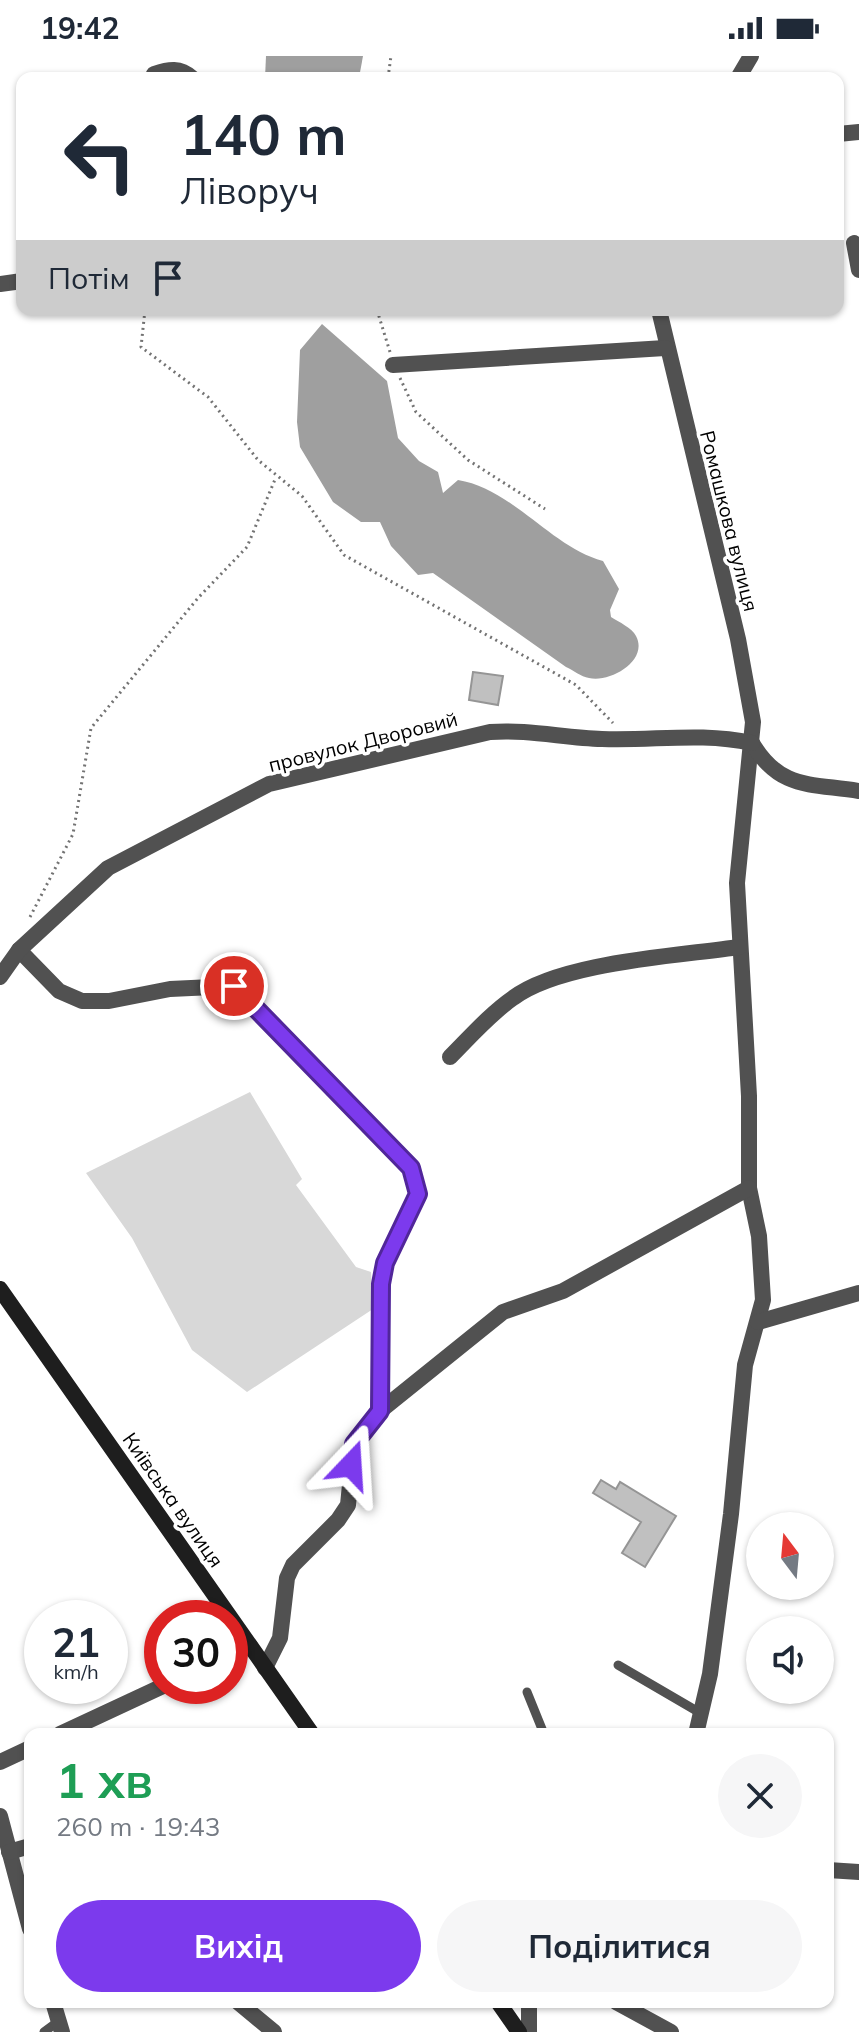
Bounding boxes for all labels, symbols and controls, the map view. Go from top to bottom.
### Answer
text: 19:42 [40,9,119,47]
text: 140 m [180,99,347,169]
icon: left [48,104,152,208]
text: Ліворуч [180,168,319,213]
icon: arrive [146,256,190,300]
text: Потім [48,259,130,297]
street label: Ромашкова вулиця [695,428,764,614]
street label: провулок Дворовий [266,706,460,777]
pin [200,952,268,1020]
icon: arrive [212,964,256,1008]
position arrow [309,1423,393,1507]
street label: Київська вулиця [118,1428,229,1572]
north arrow [746,1512,834,1600]
map controls [746,1512,834,1704]
speed limit sign: 30 [144,1600,248,1704]
button: sound [746,1616,834,1704]
text: 21 [52,1617,100,1667]
text: km/h [53,1659,99,1684]
text: 1 хв [56,1750,153,1810]
button: close [718,1754,802,1838]
text: 260 m · 19:43 [56,1810,220,1843]
button: Вихід [56,1900,421,1992]
button: Поділитися [437,1900,802,1992]

